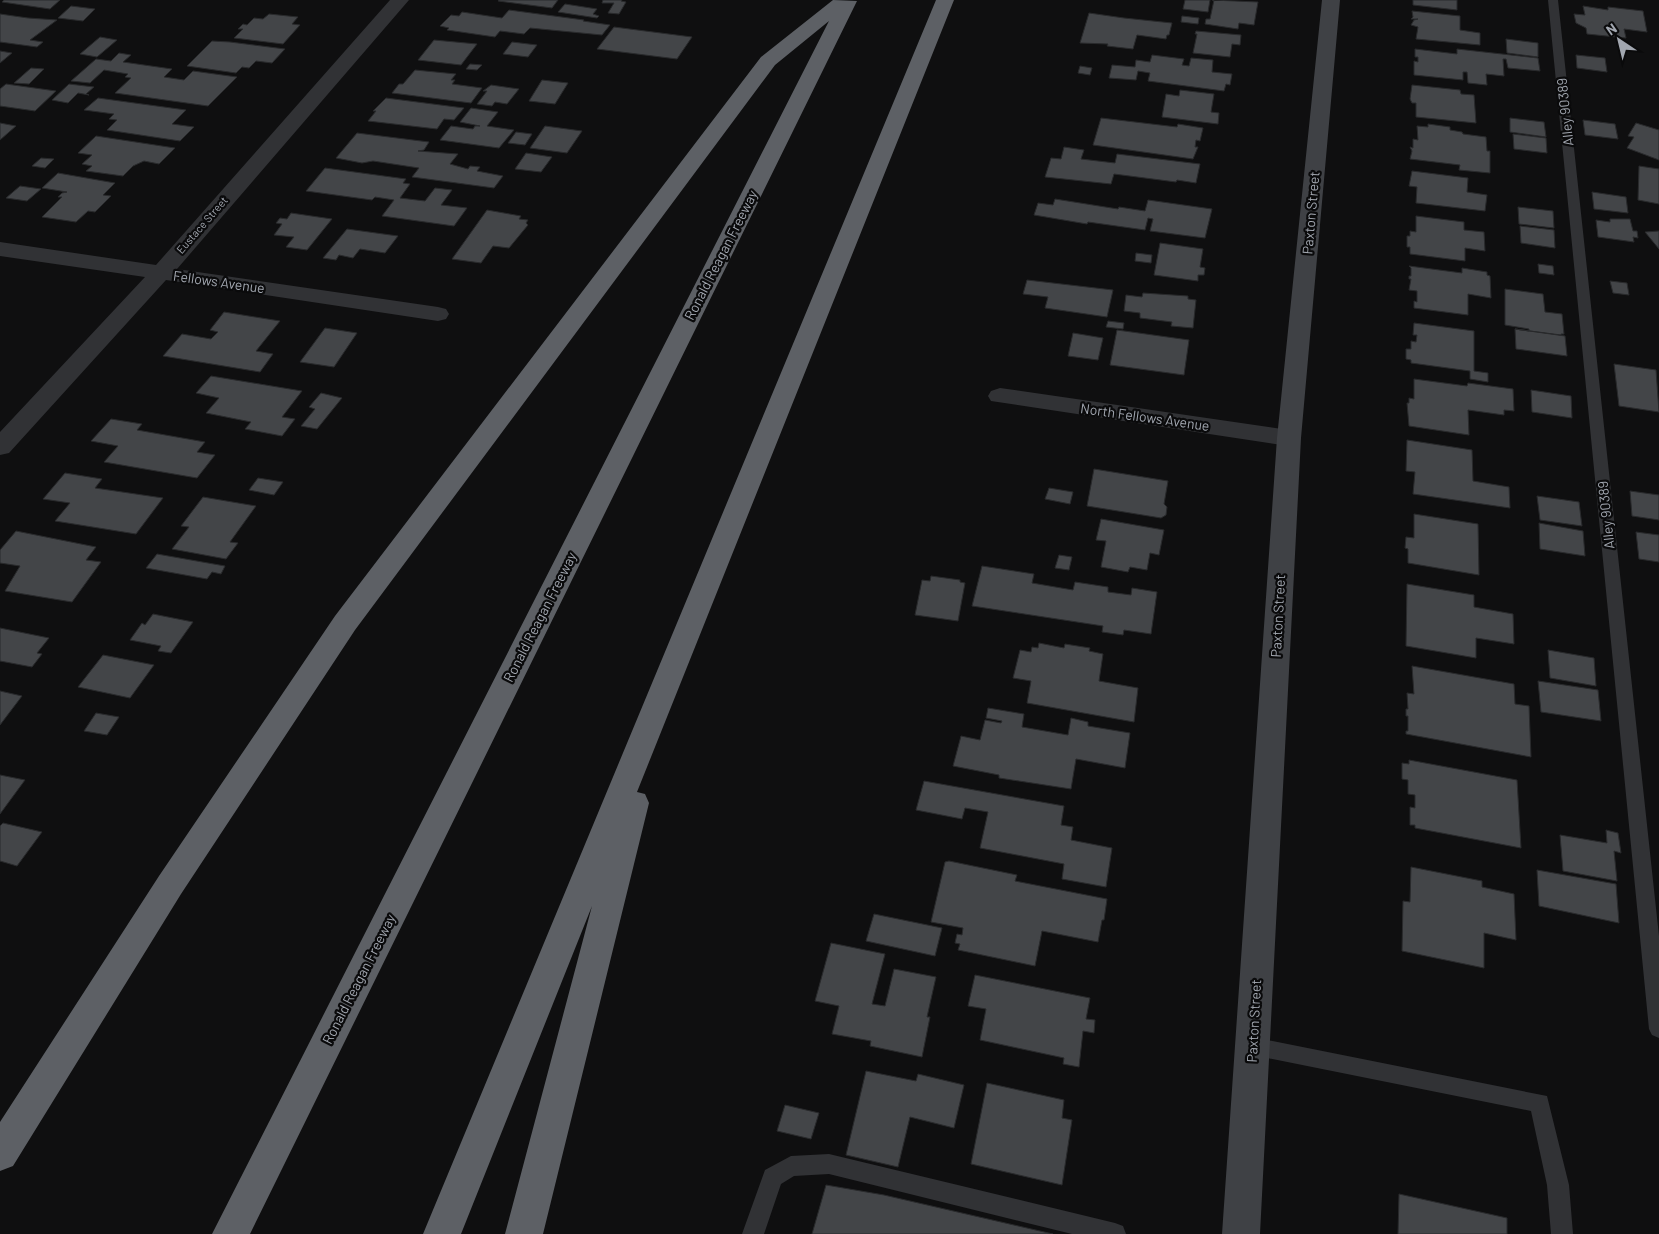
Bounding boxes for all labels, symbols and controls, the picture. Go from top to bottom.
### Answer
north arrow [1594,15,1644,65]
text: N [1603,19,1620,39]
street label: Alley 90389 [1552,77,1577,147]
street label: Paxton Street [1298,171,1323,255]
street label: Ronald Reagan Freeway [680,186,761,323]
street label: Eustace Street [173,194,230,256]
street label: Fellows Avenue [172,267,266,296]
street label: North Fellows Avenue [1079,399,1211,434]
street label: Alley 90389 [1593,480,1618,550]
street label: Ronald Reagan Freeway [499,548,580,685]
street label: Paxton Street [1267,574,1288,658]
street label: Ronald Reagan Freeway [318,910,399,1047]
street label: Paxton Street [1243,979,1264,1063]

